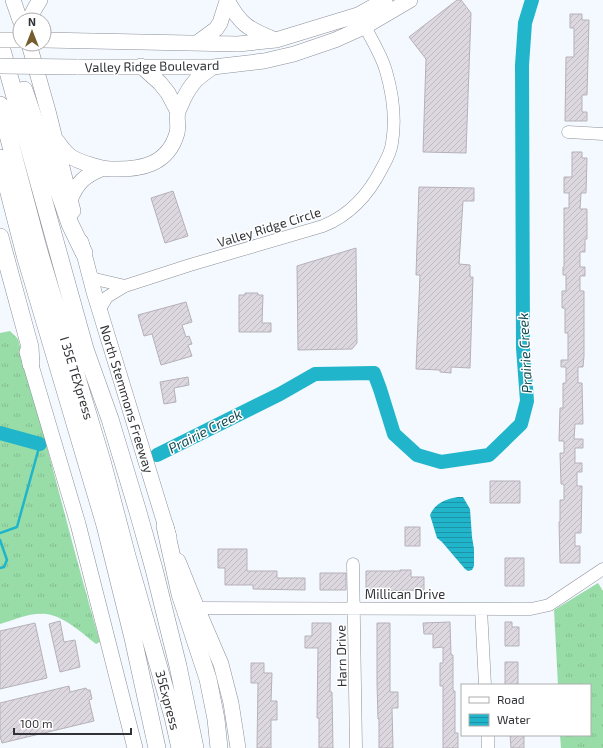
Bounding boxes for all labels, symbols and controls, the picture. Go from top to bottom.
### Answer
north arrow [12,12,52,52]
text: N [28,15,36,28]
street label: Valley Ridge Boulevard [84,57,220,75]
street label: Valley Ridge Circle [215,204,323,250]
water label: Prairie Creek [514,312,535,394]
street label: North Stemmons Freeway [97,323,157,475]
street label: I 35E TEXpress [57,335,97,421]
water label: Prairie Creek [165,405,244,456]
street label: Millican Drive [365,586,445,602]
street label: Harn Drive [332,625,350,687]
street label: 35Express [152,668,184,732]
legend [461,684,591,736]
text: Road [497,692,525,706]
scale bar [14,710,131,736]
text: Water [497,712,531,726]
text: 100 m [20,716,52,730]

